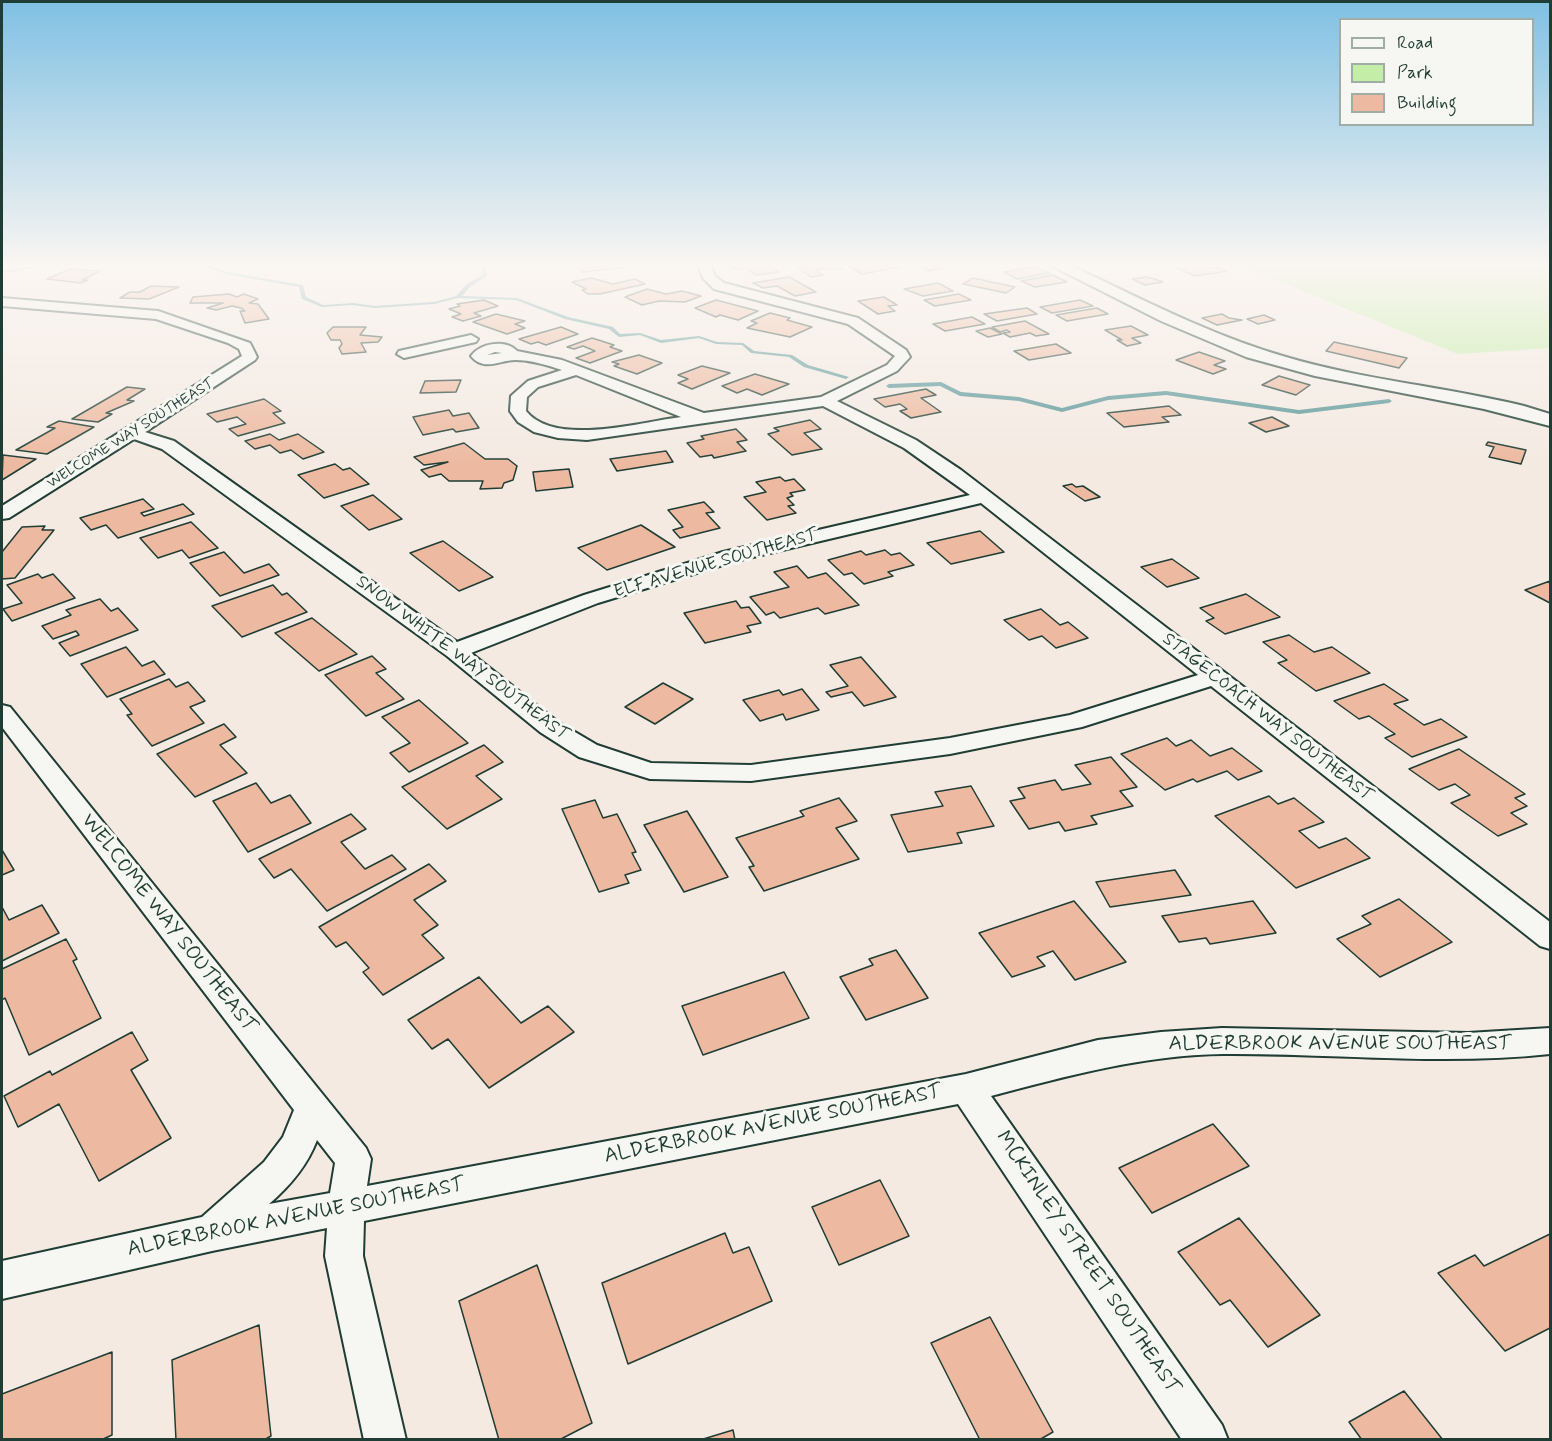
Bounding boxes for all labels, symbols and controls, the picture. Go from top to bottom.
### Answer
legend [1339,18,1534,126]
text: Road [1397,31,1433,55]
text: Park [1397,61,1433,85]
text: Building [1397,91,1457,115]
street label: WELCOME WAY SOUTHEAST [44,375,218,493]
street label: ELF AVENUE SOUTHEAST [612,525,820,603]
street label: SNOW WHITE WAY SOUTHEAST [351,572,573,746]
street label: STAGECOACH WAY SOUTHEAST [1157,629,1377,807]
street label: WELCOME WAY SOUTHEAST [75,809,261,1039]
street label: ALDERBROOK AVENUE SOUTHEAST [1168,1032,1512,1058]
street label: ALDERBROOK AVENUE SOUTHEAST [602,1080,944,1170]
street label: MCKINLEY STREET SOUTHEAST [989,1127,1185,1399]
street label: ALDERBROOK AVENUE SOUTHEAST [125,1173,467,1263]

